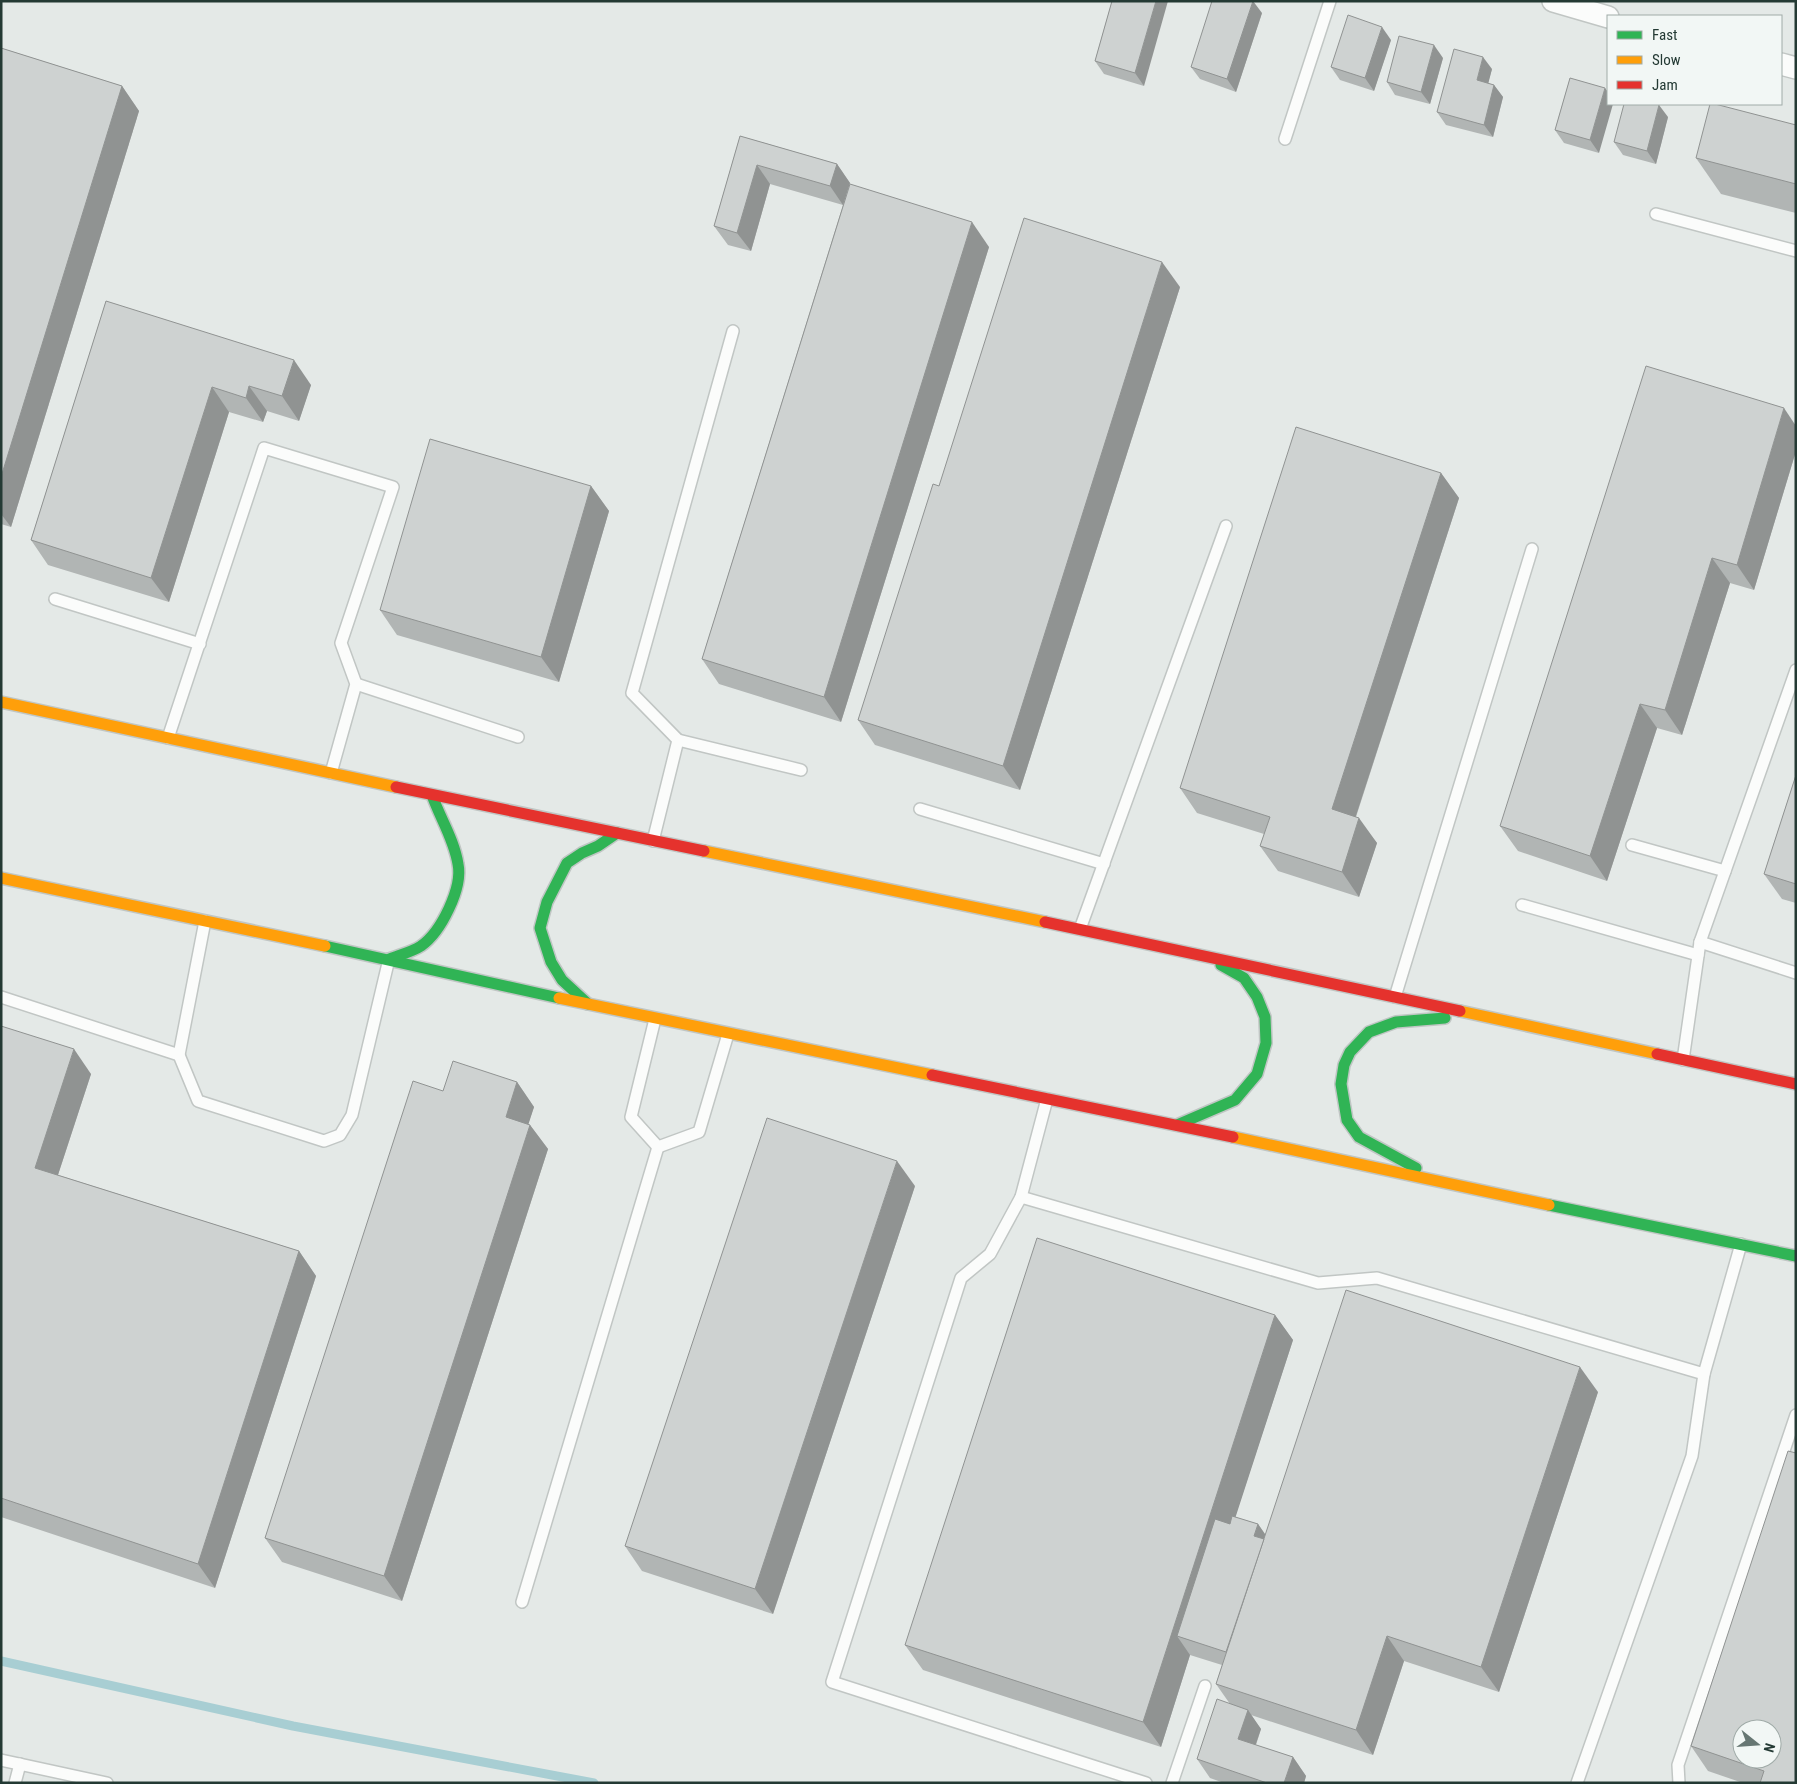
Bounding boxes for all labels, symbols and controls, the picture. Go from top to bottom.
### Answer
legend [1607,15,1782,105]
text: Fast [1652,26,1677,44]
text: Slow [1652,51,1681,69]
text: Jam [1652,76,1678,94]
north arrow [1732,1719,1782,1769]
text: N [1761,1741,1778,1754]

